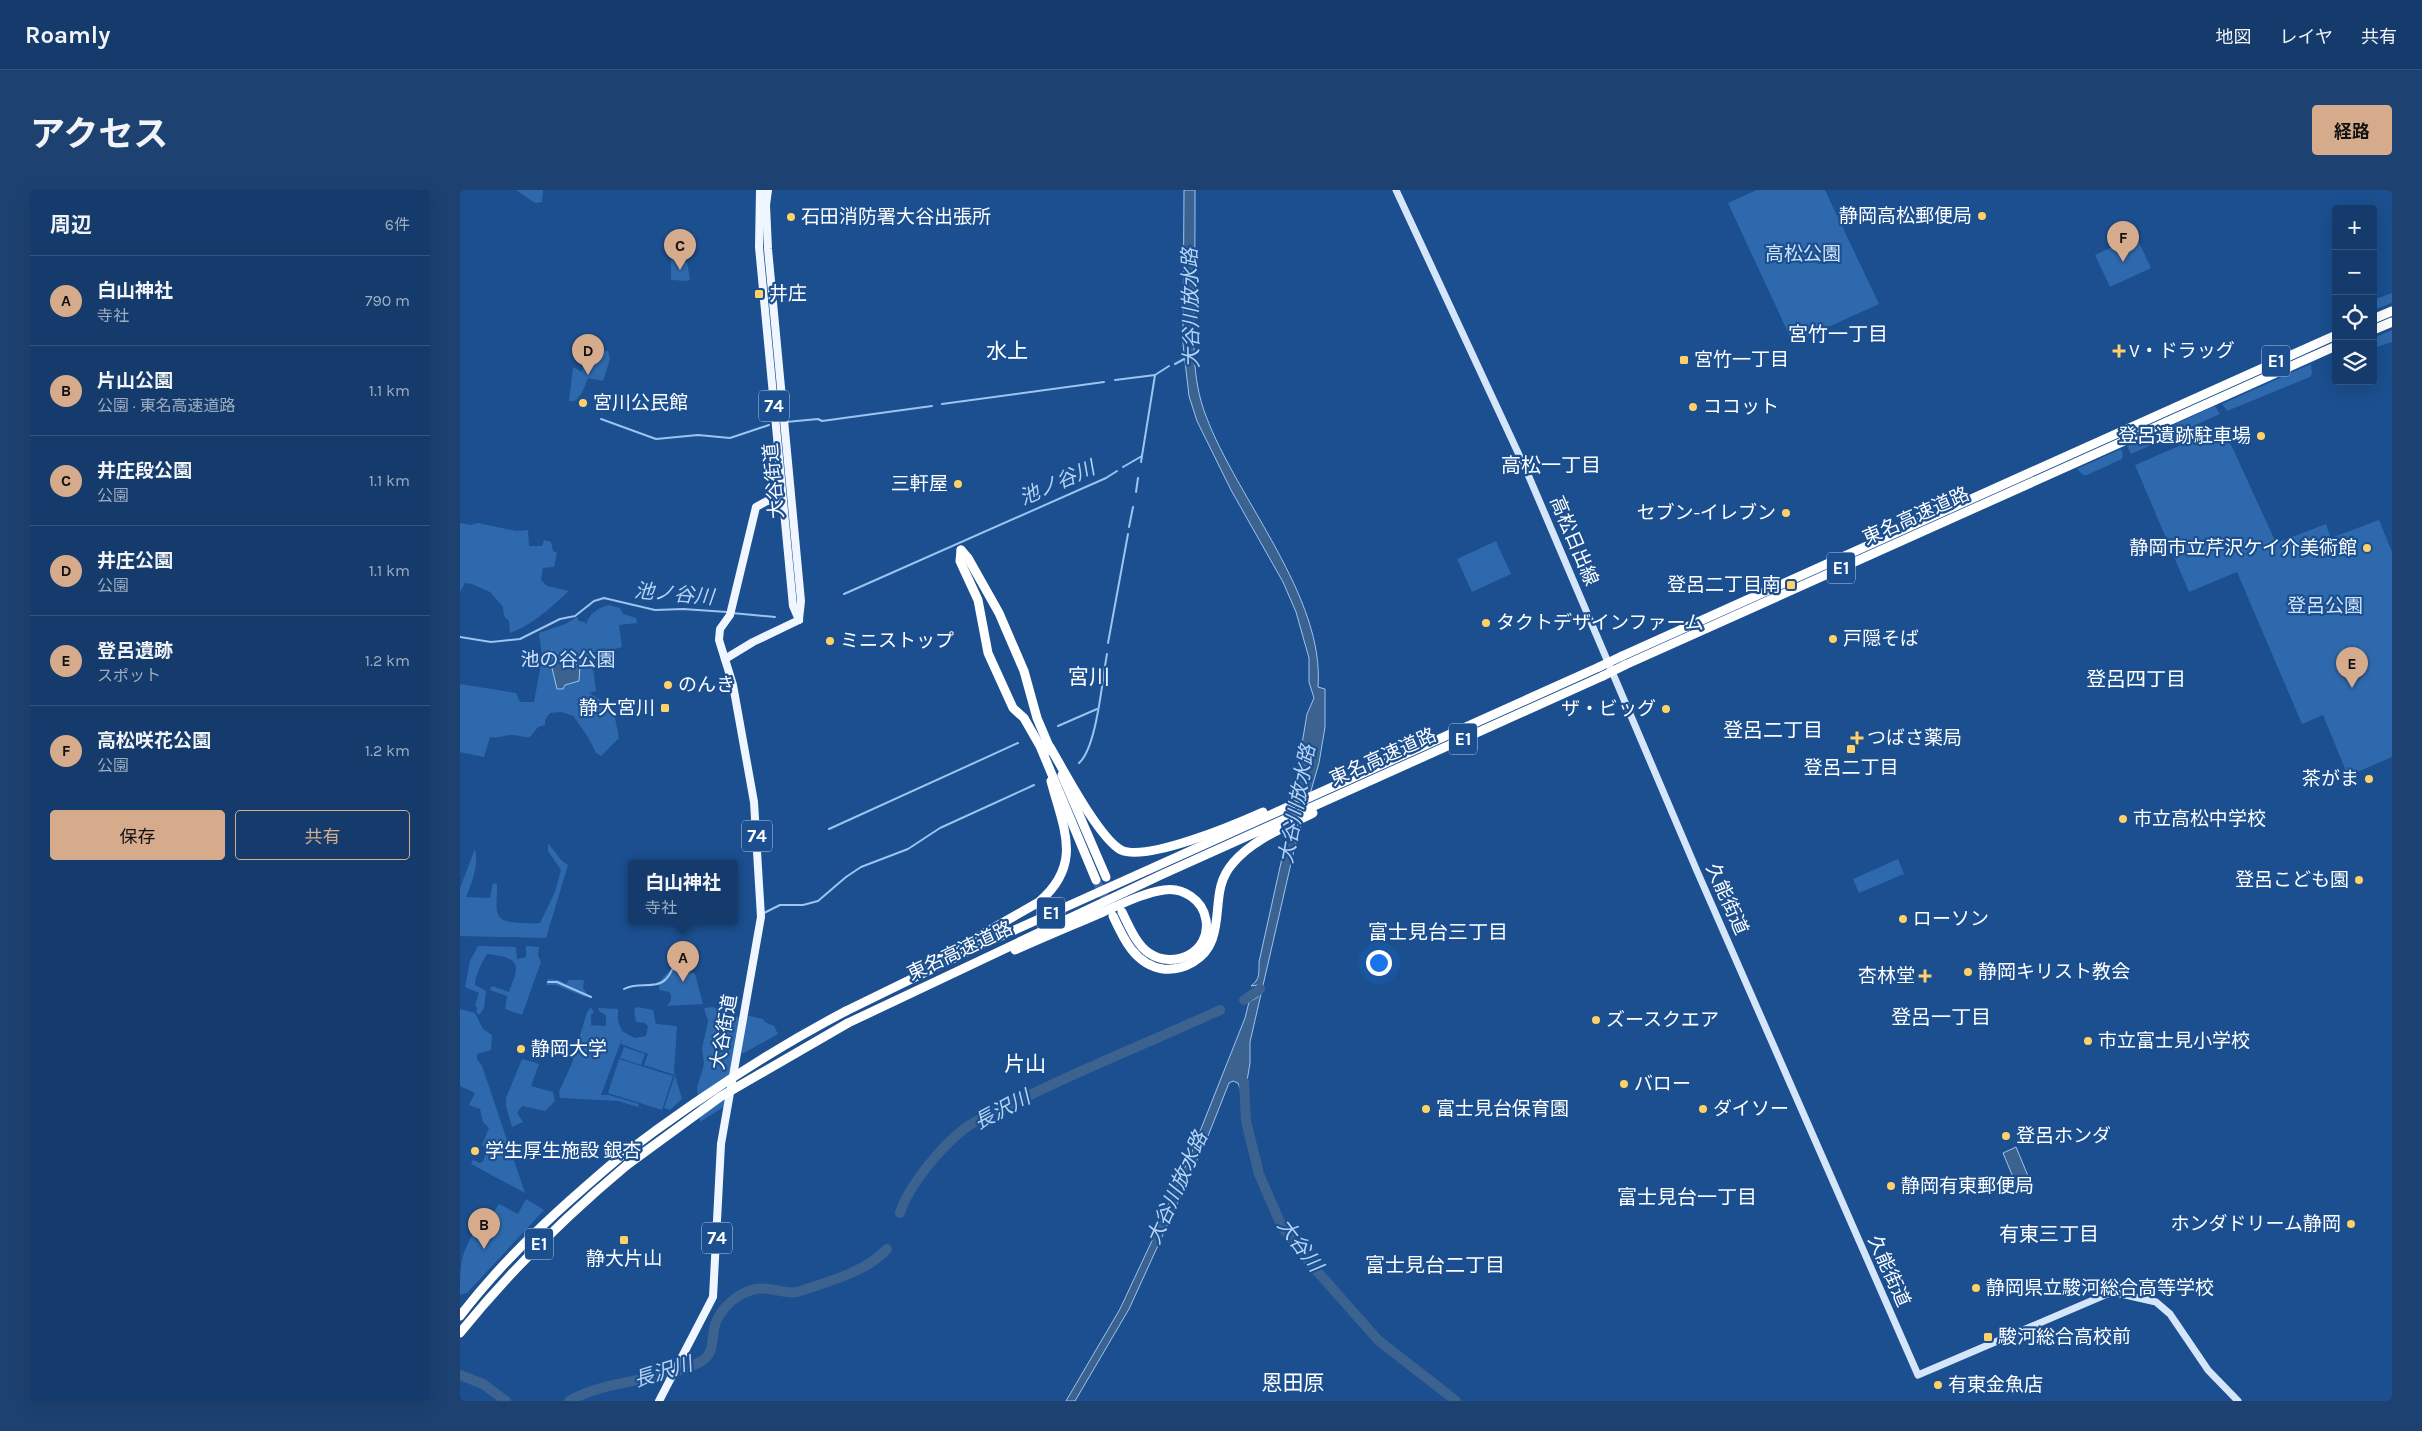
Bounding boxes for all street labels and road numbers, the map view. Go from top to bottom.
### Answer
road number: E1 [2262,346,2290,377]
road number: 74 [759,390,789,422]
street label: 大谷街道 [760,442,788,520]
street label: 東名高速道路 [1859,483,1973,549]
street label: 高松日出線 [1545,493,1603,589]
road number: E1 [1827,552,1855,583]
street label: 東名高速道路 [1326,724,1440,790]
road number: E1 [1449,724,1477,754]
road number: 74 [742,820,772,851]
street label: 久能街道 [1701,860,1753,938]
road number: E1 [1037,898,1065,928]
street label: 東名高速道路 [904,917,1016,985]
street label: 大谷街道 [707,993,741,1071]
road number: 74 [702,1222,732,1254]
road number: E1 [525,1228,553,1260]
street label: 久能街道 [1863,1232,1915,1310]

